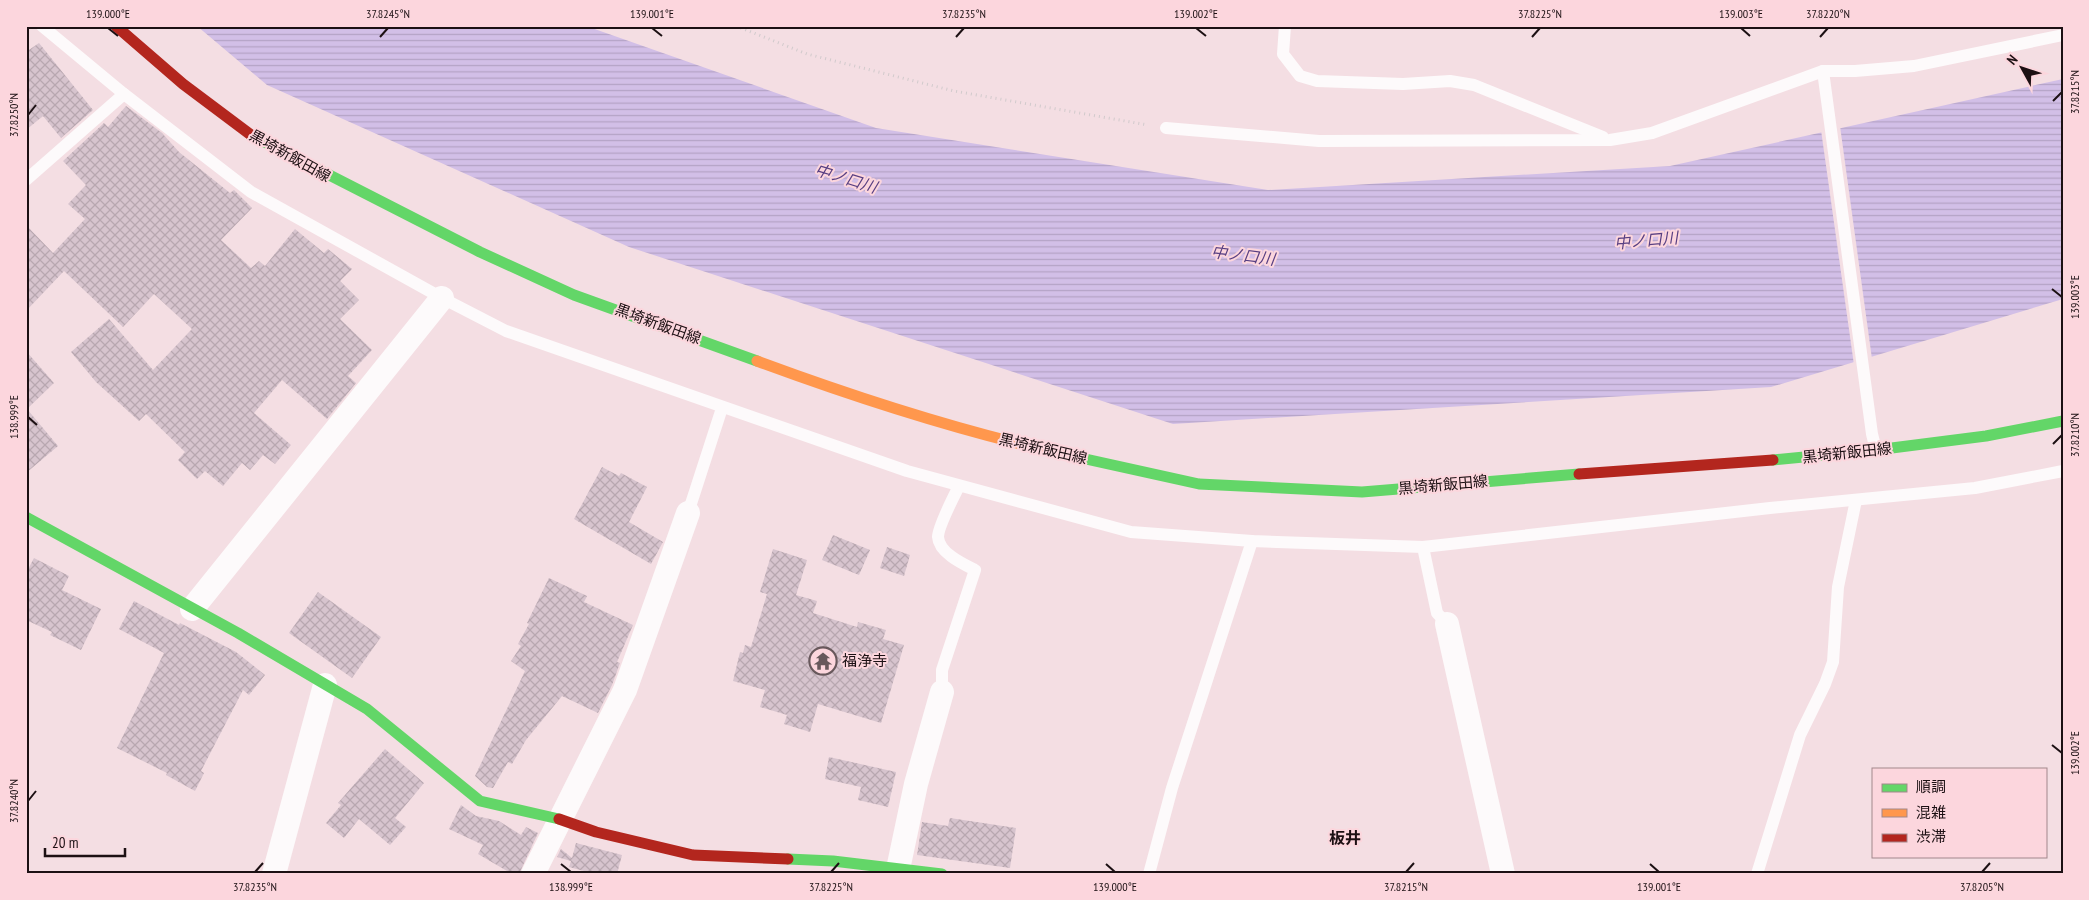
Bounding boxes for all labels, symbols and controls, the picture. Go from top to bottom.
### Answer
text: 139.000°E [86,6,130,21]
text: 37.8245°N [366,6,410,21]
text: 139.001°E [630,6,674,21]
text: 37.8235°N [942,6,986,21]
text: 139.002°E [1174,6,1218,21]
text: 37.8225°N [1518,6,1562,21]
text: 139.003°E [1719,6,1763,21]
text: 37.8220°N [1806,6,1850,21]
north arrow [1996,42,2046,92]
text: N [2003,51,2021,68]
text: 37.8215°N [2067,70,2082,114]
text: 37.8250°N [6,93,21,137]
street label: 黒埼新飯田線 [246,125,334,186]
water label: 中ノ口川 [812,159,881,198]
water label: 中ノ口川 [1613,227,1681,253]
water label: 中ノ口川 [1210,241,1278,269]
text: 139.003°E [2067,275,2082,319]
street label: 黒埼新飯田線 [613,299,704,348]
text: 138.999°E [6,395,21,439]
text: 37.8210°N [2067,413,2082,457]
street label: 黒埼新飯田線 [997,429,1089,468]
street label: 黒埼新飯田線 [1801,438,1893,467]
street label: 黒埼新飯田線 [1397,471,1489,498]
temple icon: 福浄寺 [808,646,838,676]
place label: 福浄寺 [842,651,887,670]
text: 139.002°E [2067,731,2082,775]
legend [1872,768,2046,858]
text: 順調 [1916,777,1946,796]
text: 37.8240°N [6,779,21,823]
text: 混雑 [1916,803,1946,822]
scale bar [45,825,125,857]
text: 渋滞 [1916,827,1946,846]
district label: 板井 [1329,828,1361,848]
text: 20 m [52,833,78,852]
text: 37.8235°N [233,879,277,894]
text: 138.999°E [549,879,593,894]
text: 37.8225°N [809,879,853,894]
text: 139.000°E [1093,879,1137,894]
text: 37.8215°N [1384,879,1428,894]
text: 139.001°E [1637,879,1681,894]
text: 37.8205°N [1960,879,2004,894]

